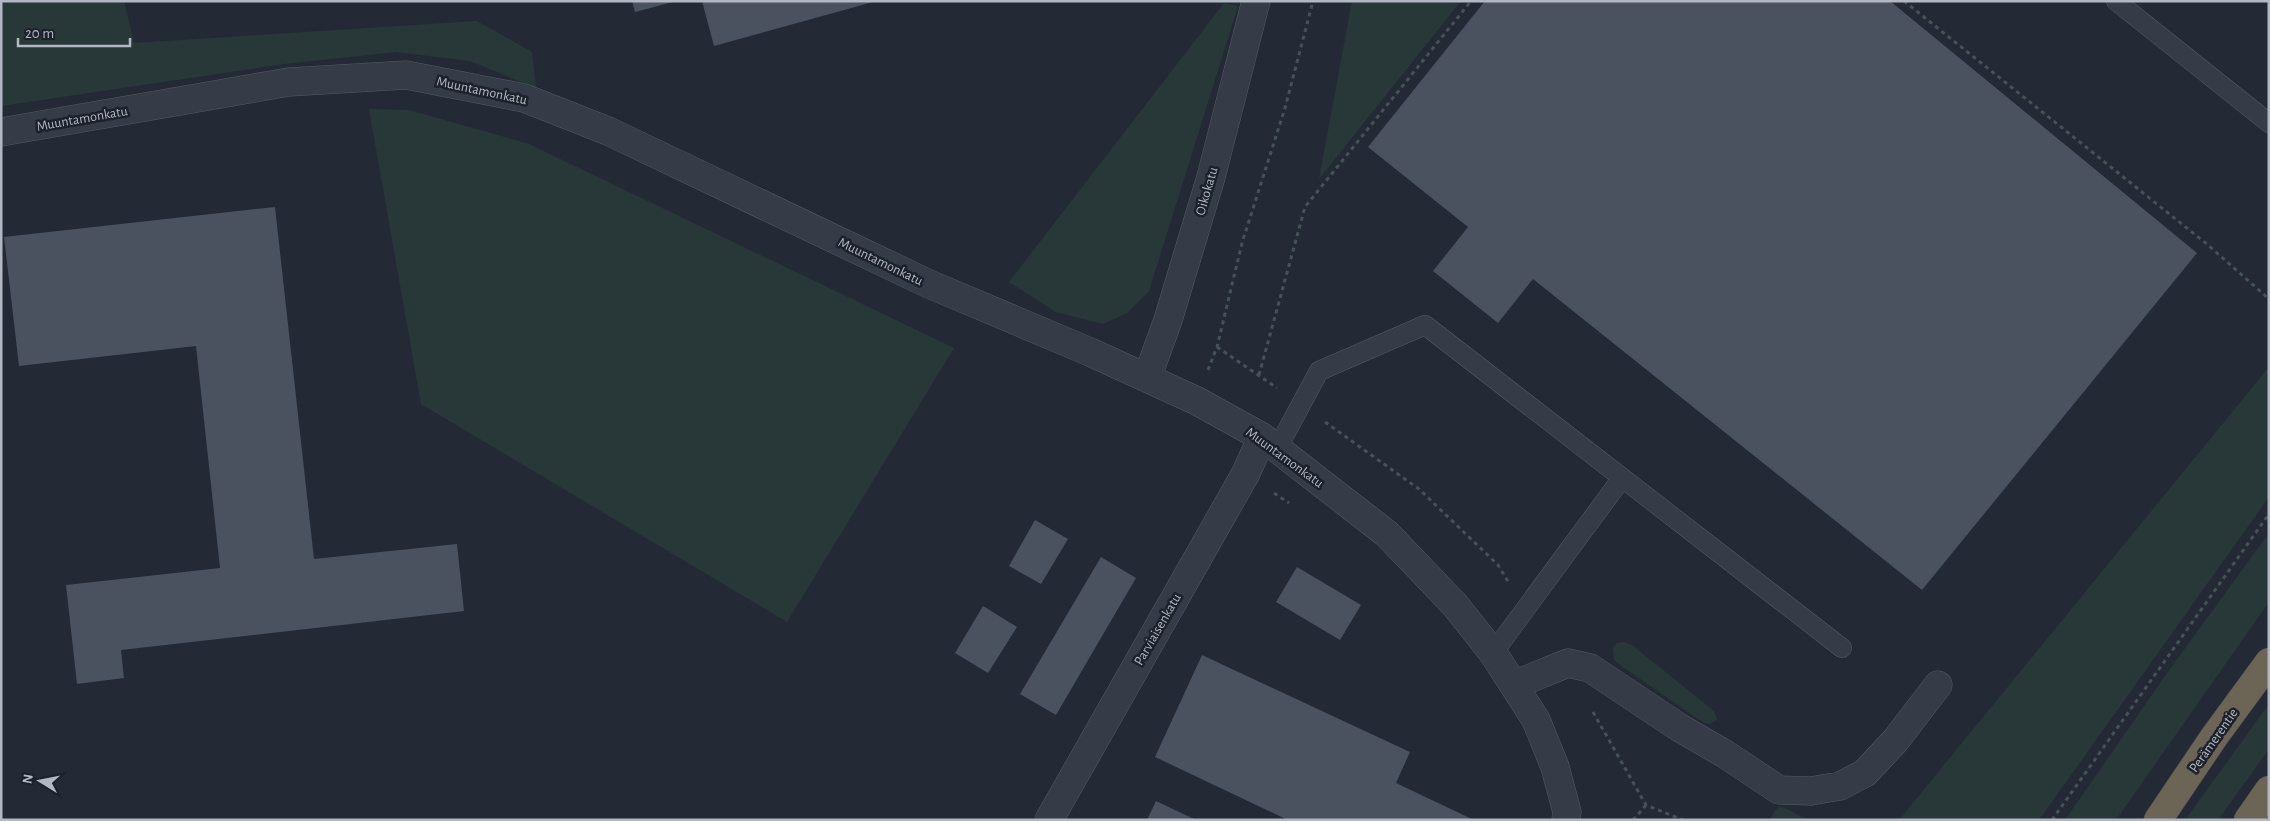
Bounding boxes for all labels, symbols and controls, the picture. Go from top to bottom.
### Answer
scale bar [18,15,130,47]
text: 20 m [25,26,54,41]
street label: Muuntamonkatu [435,75,528,107]
street label: Muuntamonkatu [36,104,129,134]
street label: Oikokatu [1193,166,1221,217]
street label: Muuntamonkatu [836,235,925,288]
street label: Muuntamonkatu [1243,425,1326,491]
street label: Parviaisenkatu [1132,591,1184,668]
street label: Perämerentie [2187,706,2241,775]
north arrow [15,756,65,806]
text: N [20,773,36,785]

